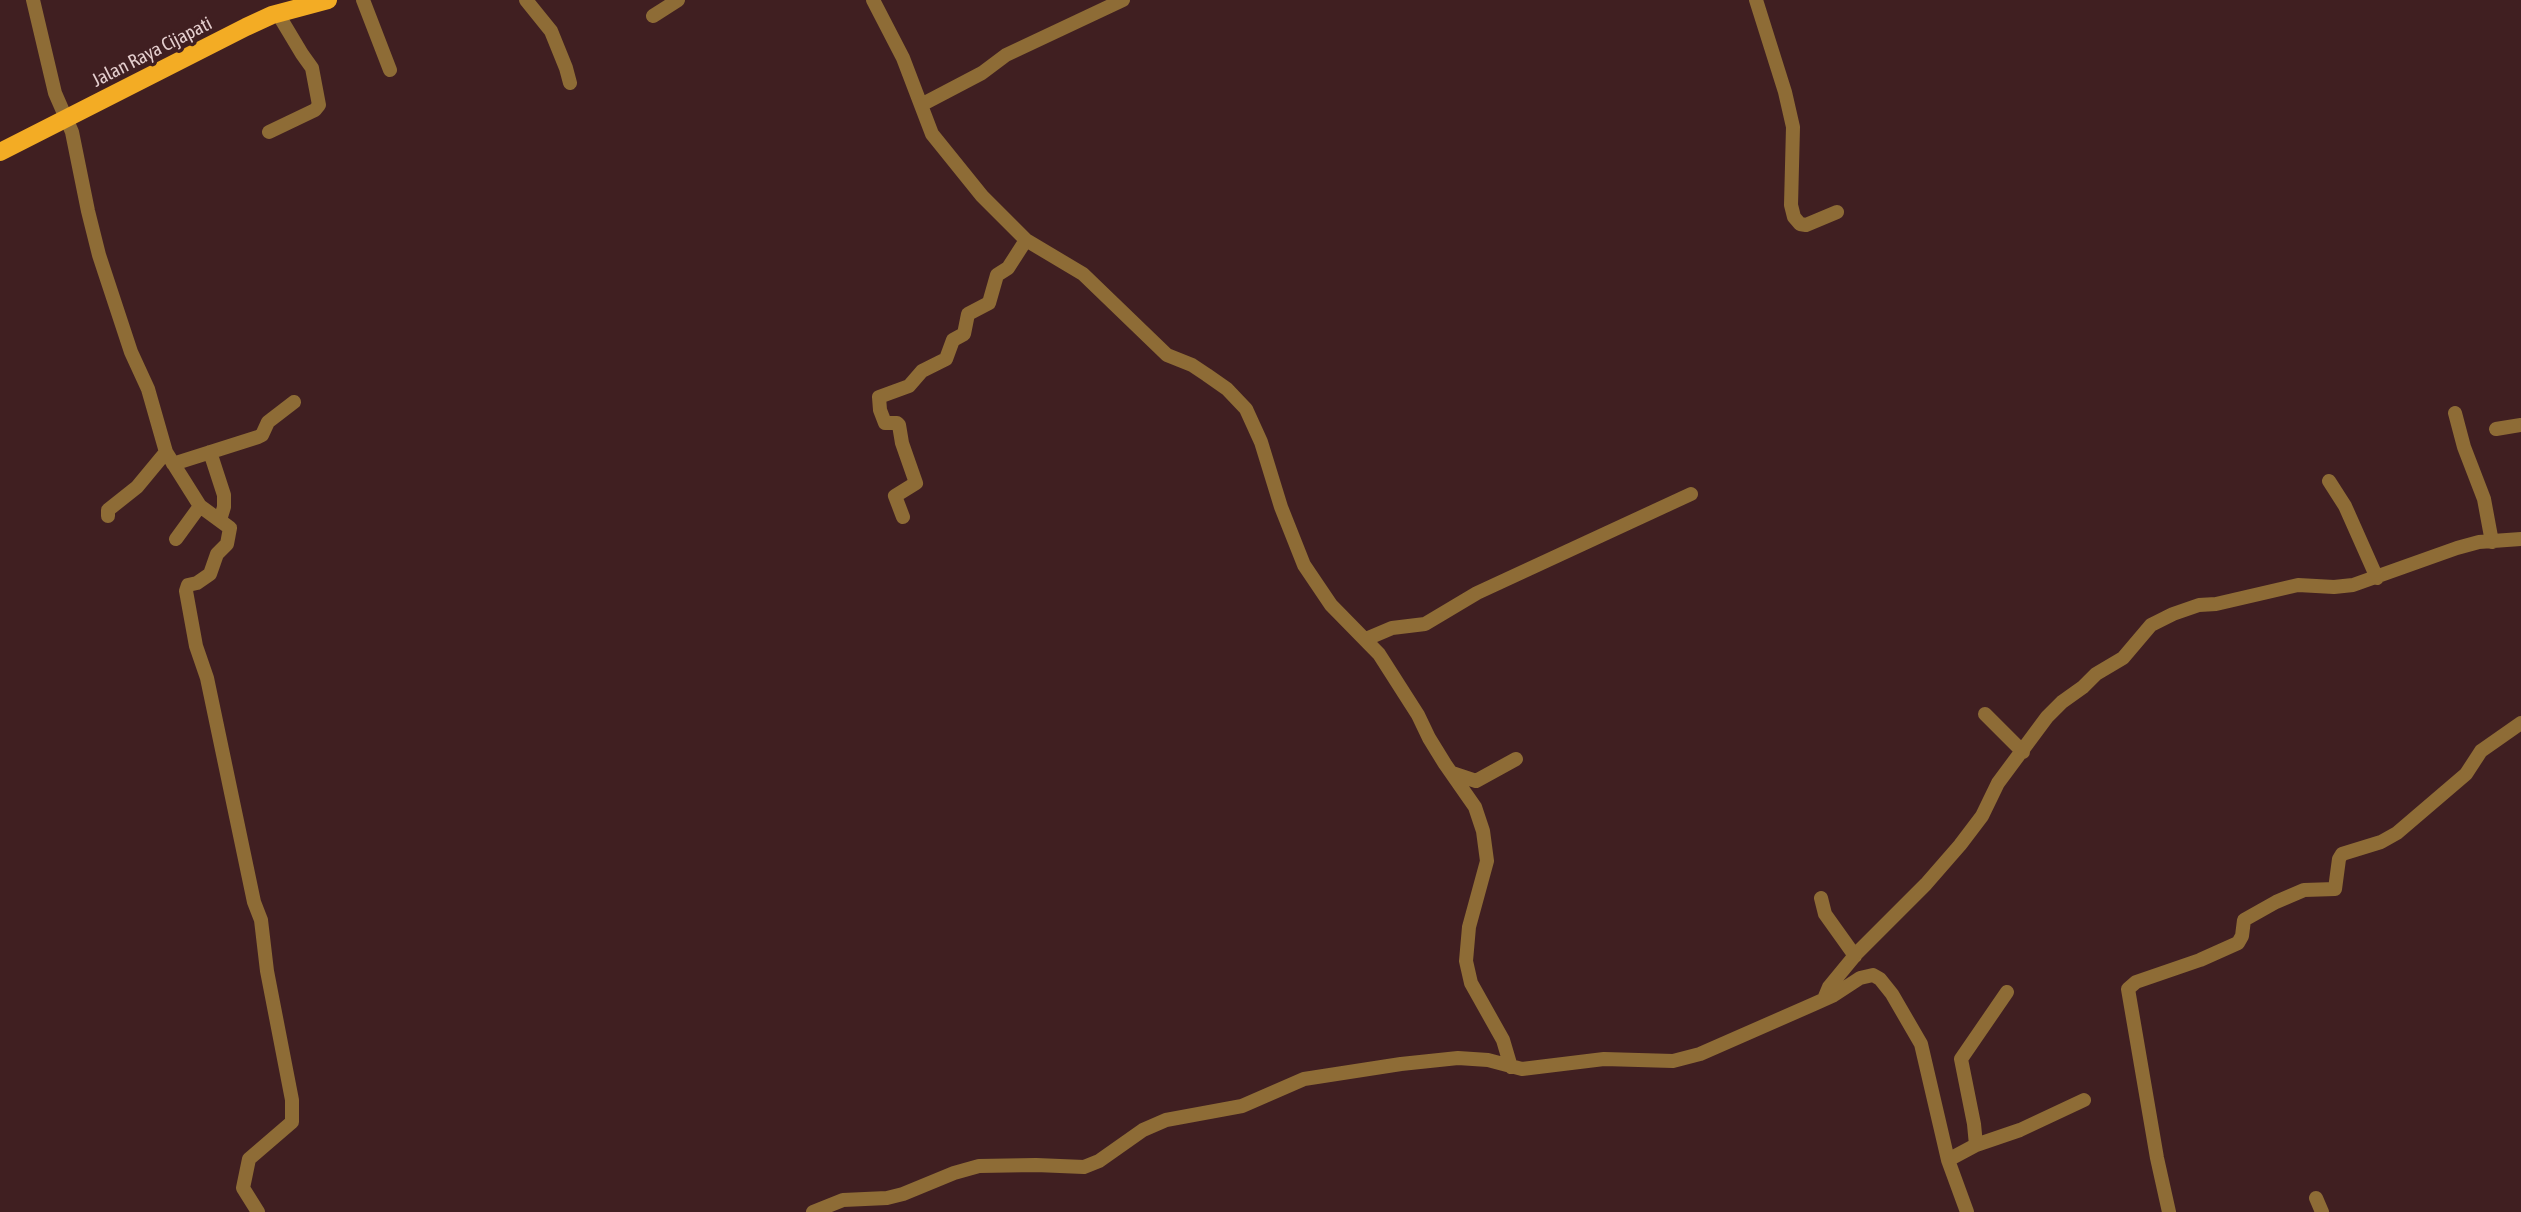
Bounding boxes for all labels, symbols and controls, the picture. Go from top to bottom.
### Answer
street label: Jalan Raya Cijapati [88,12,216,92]

